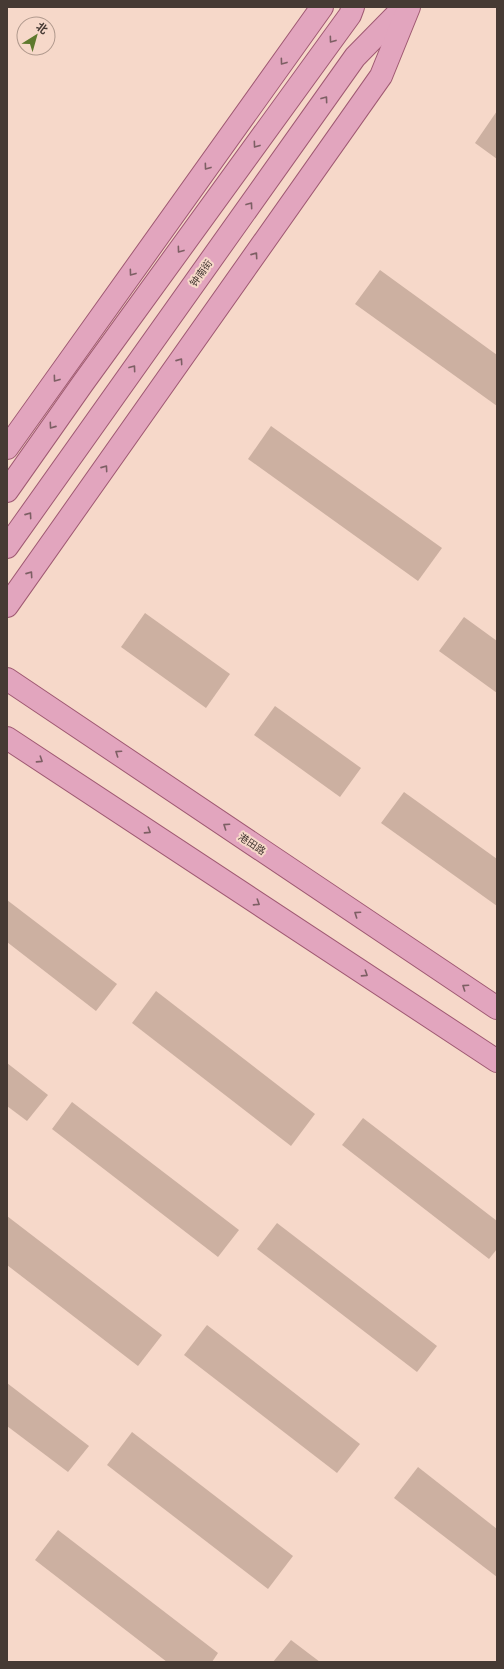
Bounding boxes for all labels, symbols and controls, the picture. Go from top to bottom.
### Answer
north arrow [16,16,56,56]
text: 北 [33,19,51,37]
one-way arrow [330,35,337,42]
one-way arrow [281,57,288,64]
one-way arrow [320,96,328,103]
one-way arrow [254,140,261,147]
one-way arrow [205,163,212,170]
one-way arrow [245,202,252,209]
one-way arrow [177,246,184,253]
one-way arrow [250,253,257,260]
street label: 钟南街 [187,257,215,289]
one-way arrow [129,269,137,276]
one-way arrow [175,359,182,366]
one-way arrow [128,365,135,372]
one-way arrow [54,374,61,381]
one-way arrow [50,422,57,429]
one-way arrow [100,465,107,472]
one-way arrow [24,512,32,519]
one-way arrow [25,571,32,578]
one-way arrow [115,751,122,758]
one-way arrow [35,755,42,762]
one-way arrow [223,824,230,831]
one-way arrow [144,826,151,834]
street label: 港田路 [236,830,268,858]
one-way arrow [253,898,260,906]
one-way arrow [354,911,361,919]
one-way arrow [361,969,368,976]
one-way arrow [462,984,469,991]

